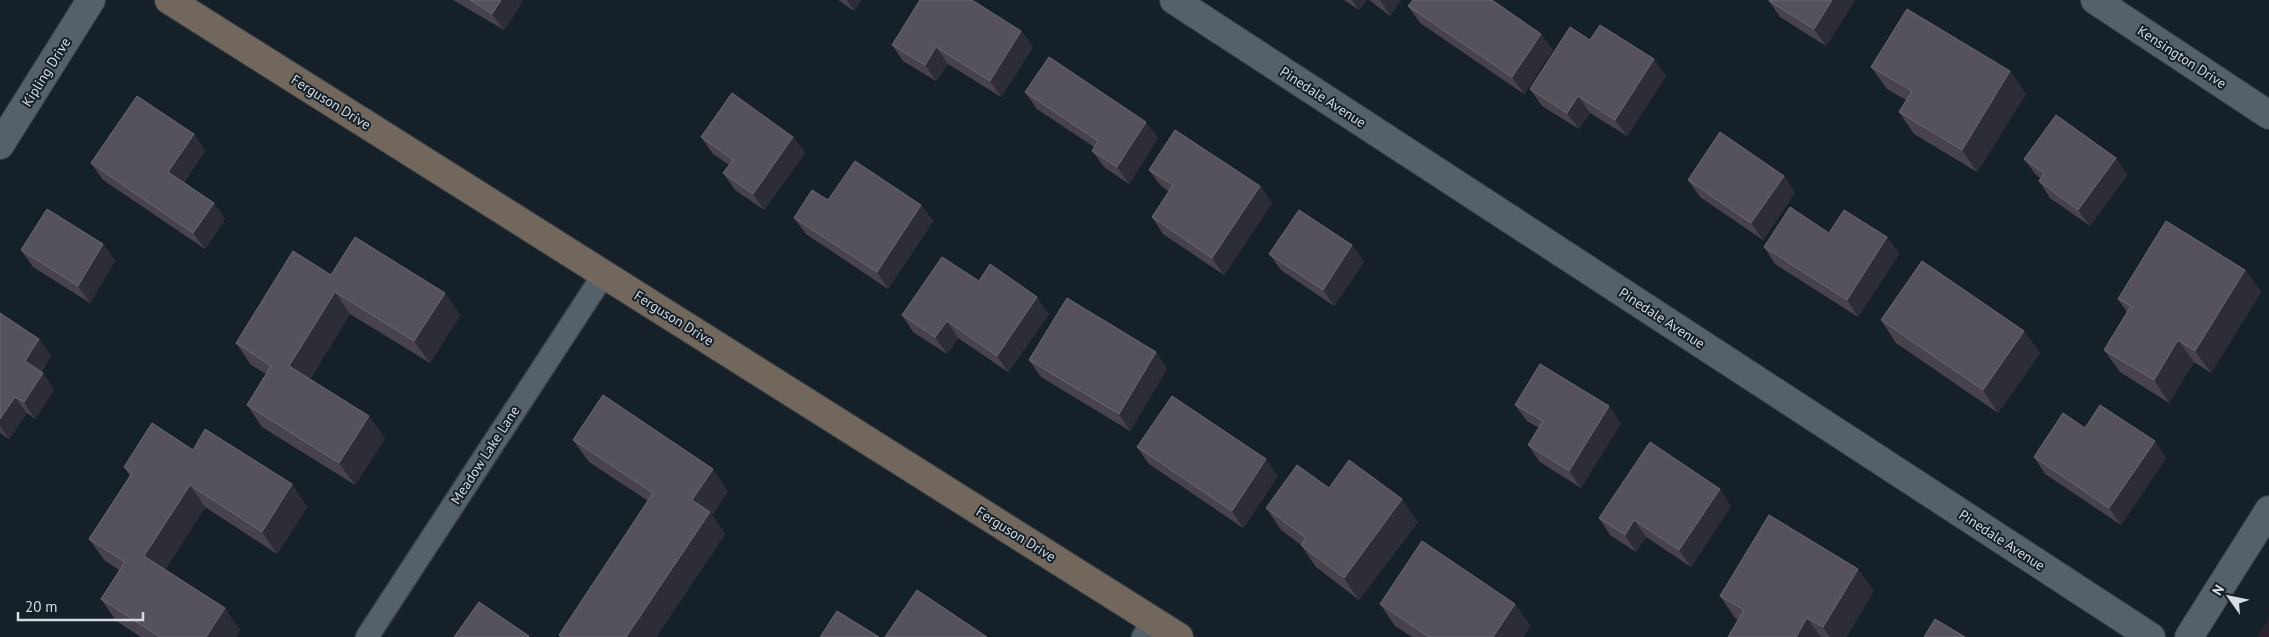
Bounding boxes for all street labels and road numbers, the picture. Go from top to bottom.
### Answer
street label: Kensington Drive [2134,22,2230,92]
street label: Kipling Drive [18,34,74,110]
street label: Pinedale Avenue [1277,62,1369,132]
street label: Ferguson Drive [288,70,374,134]
street label: Pinedale Avenue [1616,283,1708,353]
street label: Ferguson Drive [631,286,717,350]
street label: Meadow Lake Lane [446,402,524,508]
street label: Ferguson Drive [973,502,1059,566]
street label: Pinedale Avenue [1956,505,2048,575]

